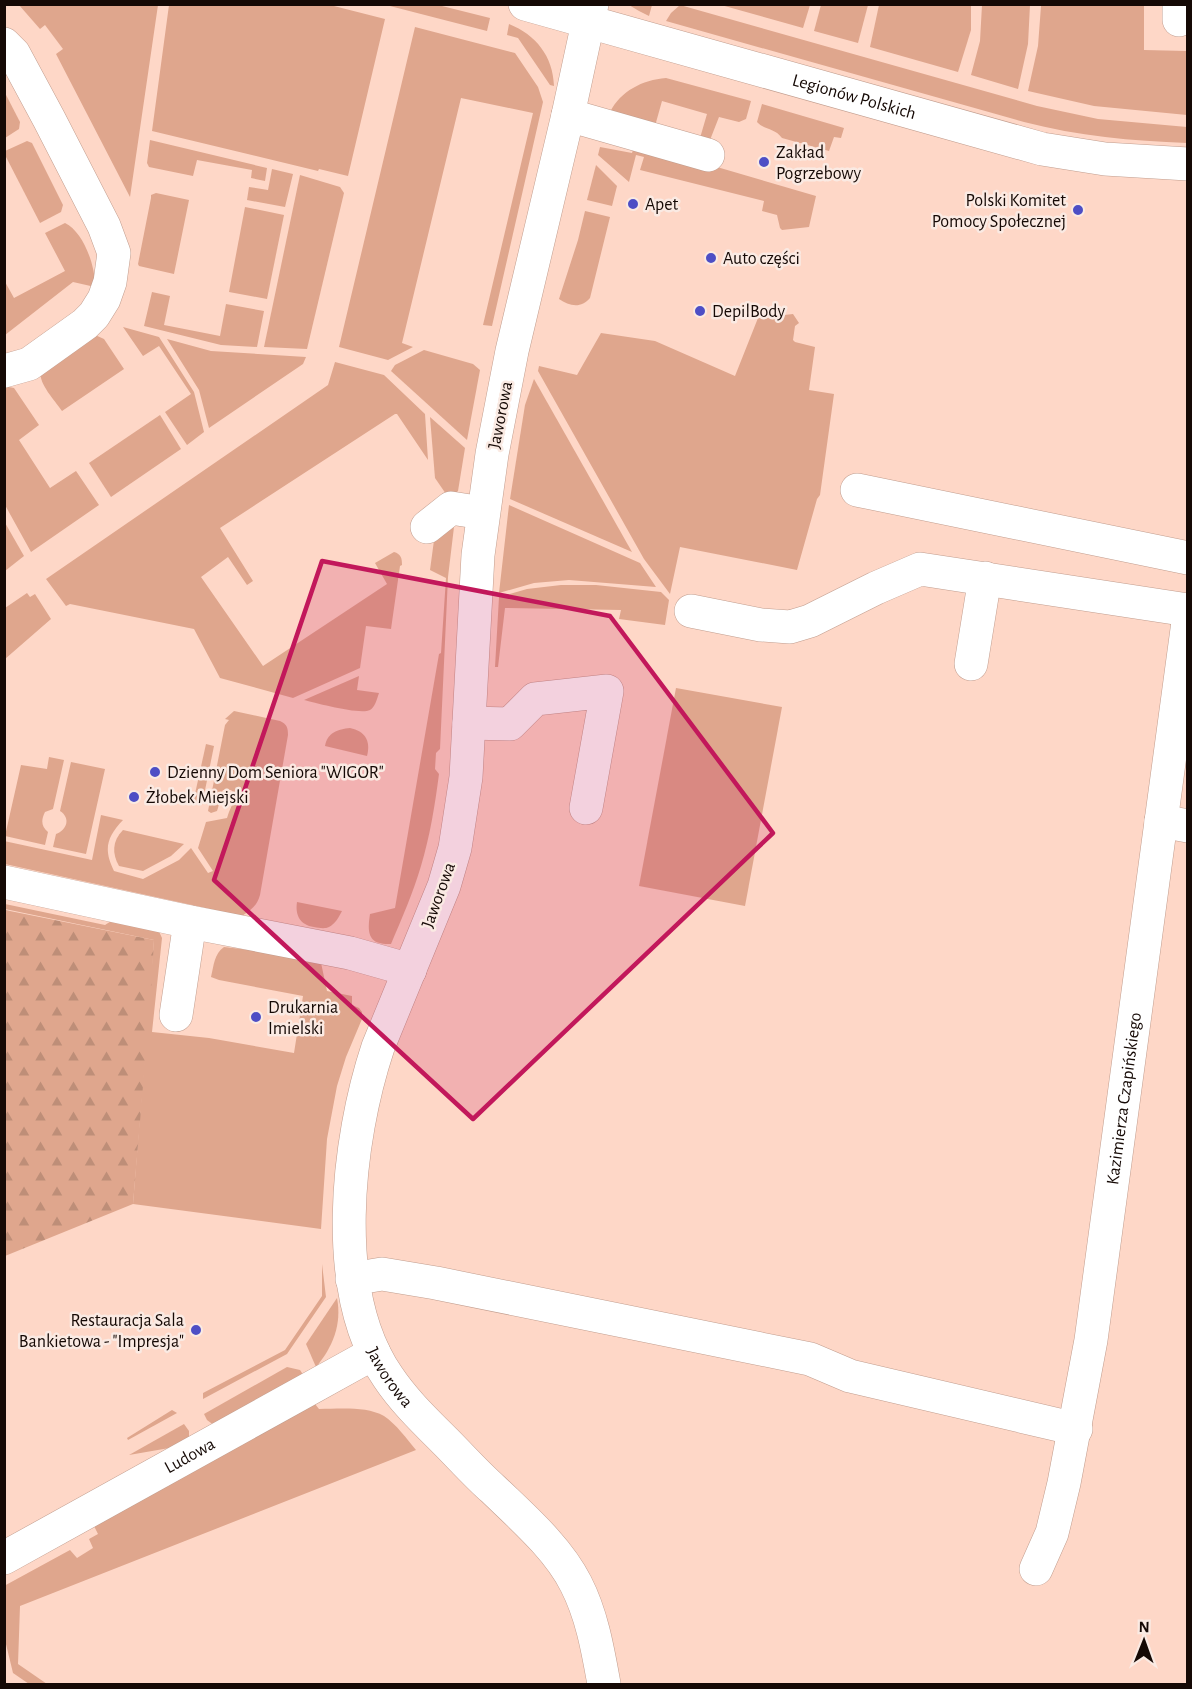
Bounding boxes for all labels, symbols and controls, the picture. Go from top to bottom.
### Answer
street label: Legionów Polskich [790,71,918,123]
place label: Zakład Pogrzebowy [776,144,861,183]
marker: Zakład Pogrzebowy [757,155,771,169]
place label: Polski Komitet Pomocy Społecznej [932,192,1066,231]
place label: Apet [645,196,679,214]
marker: Apet [626,197,640,211]
marker: Polski Komitet Pomocy Społecznej [1071,203,1085,217]
place label: Auto części [723,250,800,268]
marker: Auto części [704,251,718,265]
place label: DepilBody [712,303,786,321]
marker: DepilBody [693,304,707,318]
street label: Jaworowa [486,380,516,450]
place label: Dzienny Dom Seniora "WIGOR" [167,764,384,782]
marker: Dzienny Dom Seniora "WIGOR" [148,765,162,779]
place label: Żłobek Miejski [146,787,249,807]
marker: Żłobek Miejski [127,790,141,804]
street label: Jaworowa [419,860,459,931]
place label: Drukarnia Imielski [268,999,338,1038]
marker: Drukarnia Imielski [249,1010,263,1024]
street label: Kazimierza Czapińskiego [1104,1011,1145,1186]
place label: Restauracja Sala Bankietowa - "Impresja" [19,1312,184,1351]
marker: Restauracja Sala Bankietowa - "Impresja" [189,1323,203,1337]
street label: Jaworowa [363,1345,416,1411]
street label: Ludowa [162,1435,218,1477]
north arrow [1114,1611,1174,1671]
text: N [1139,1619,1150,1635]

